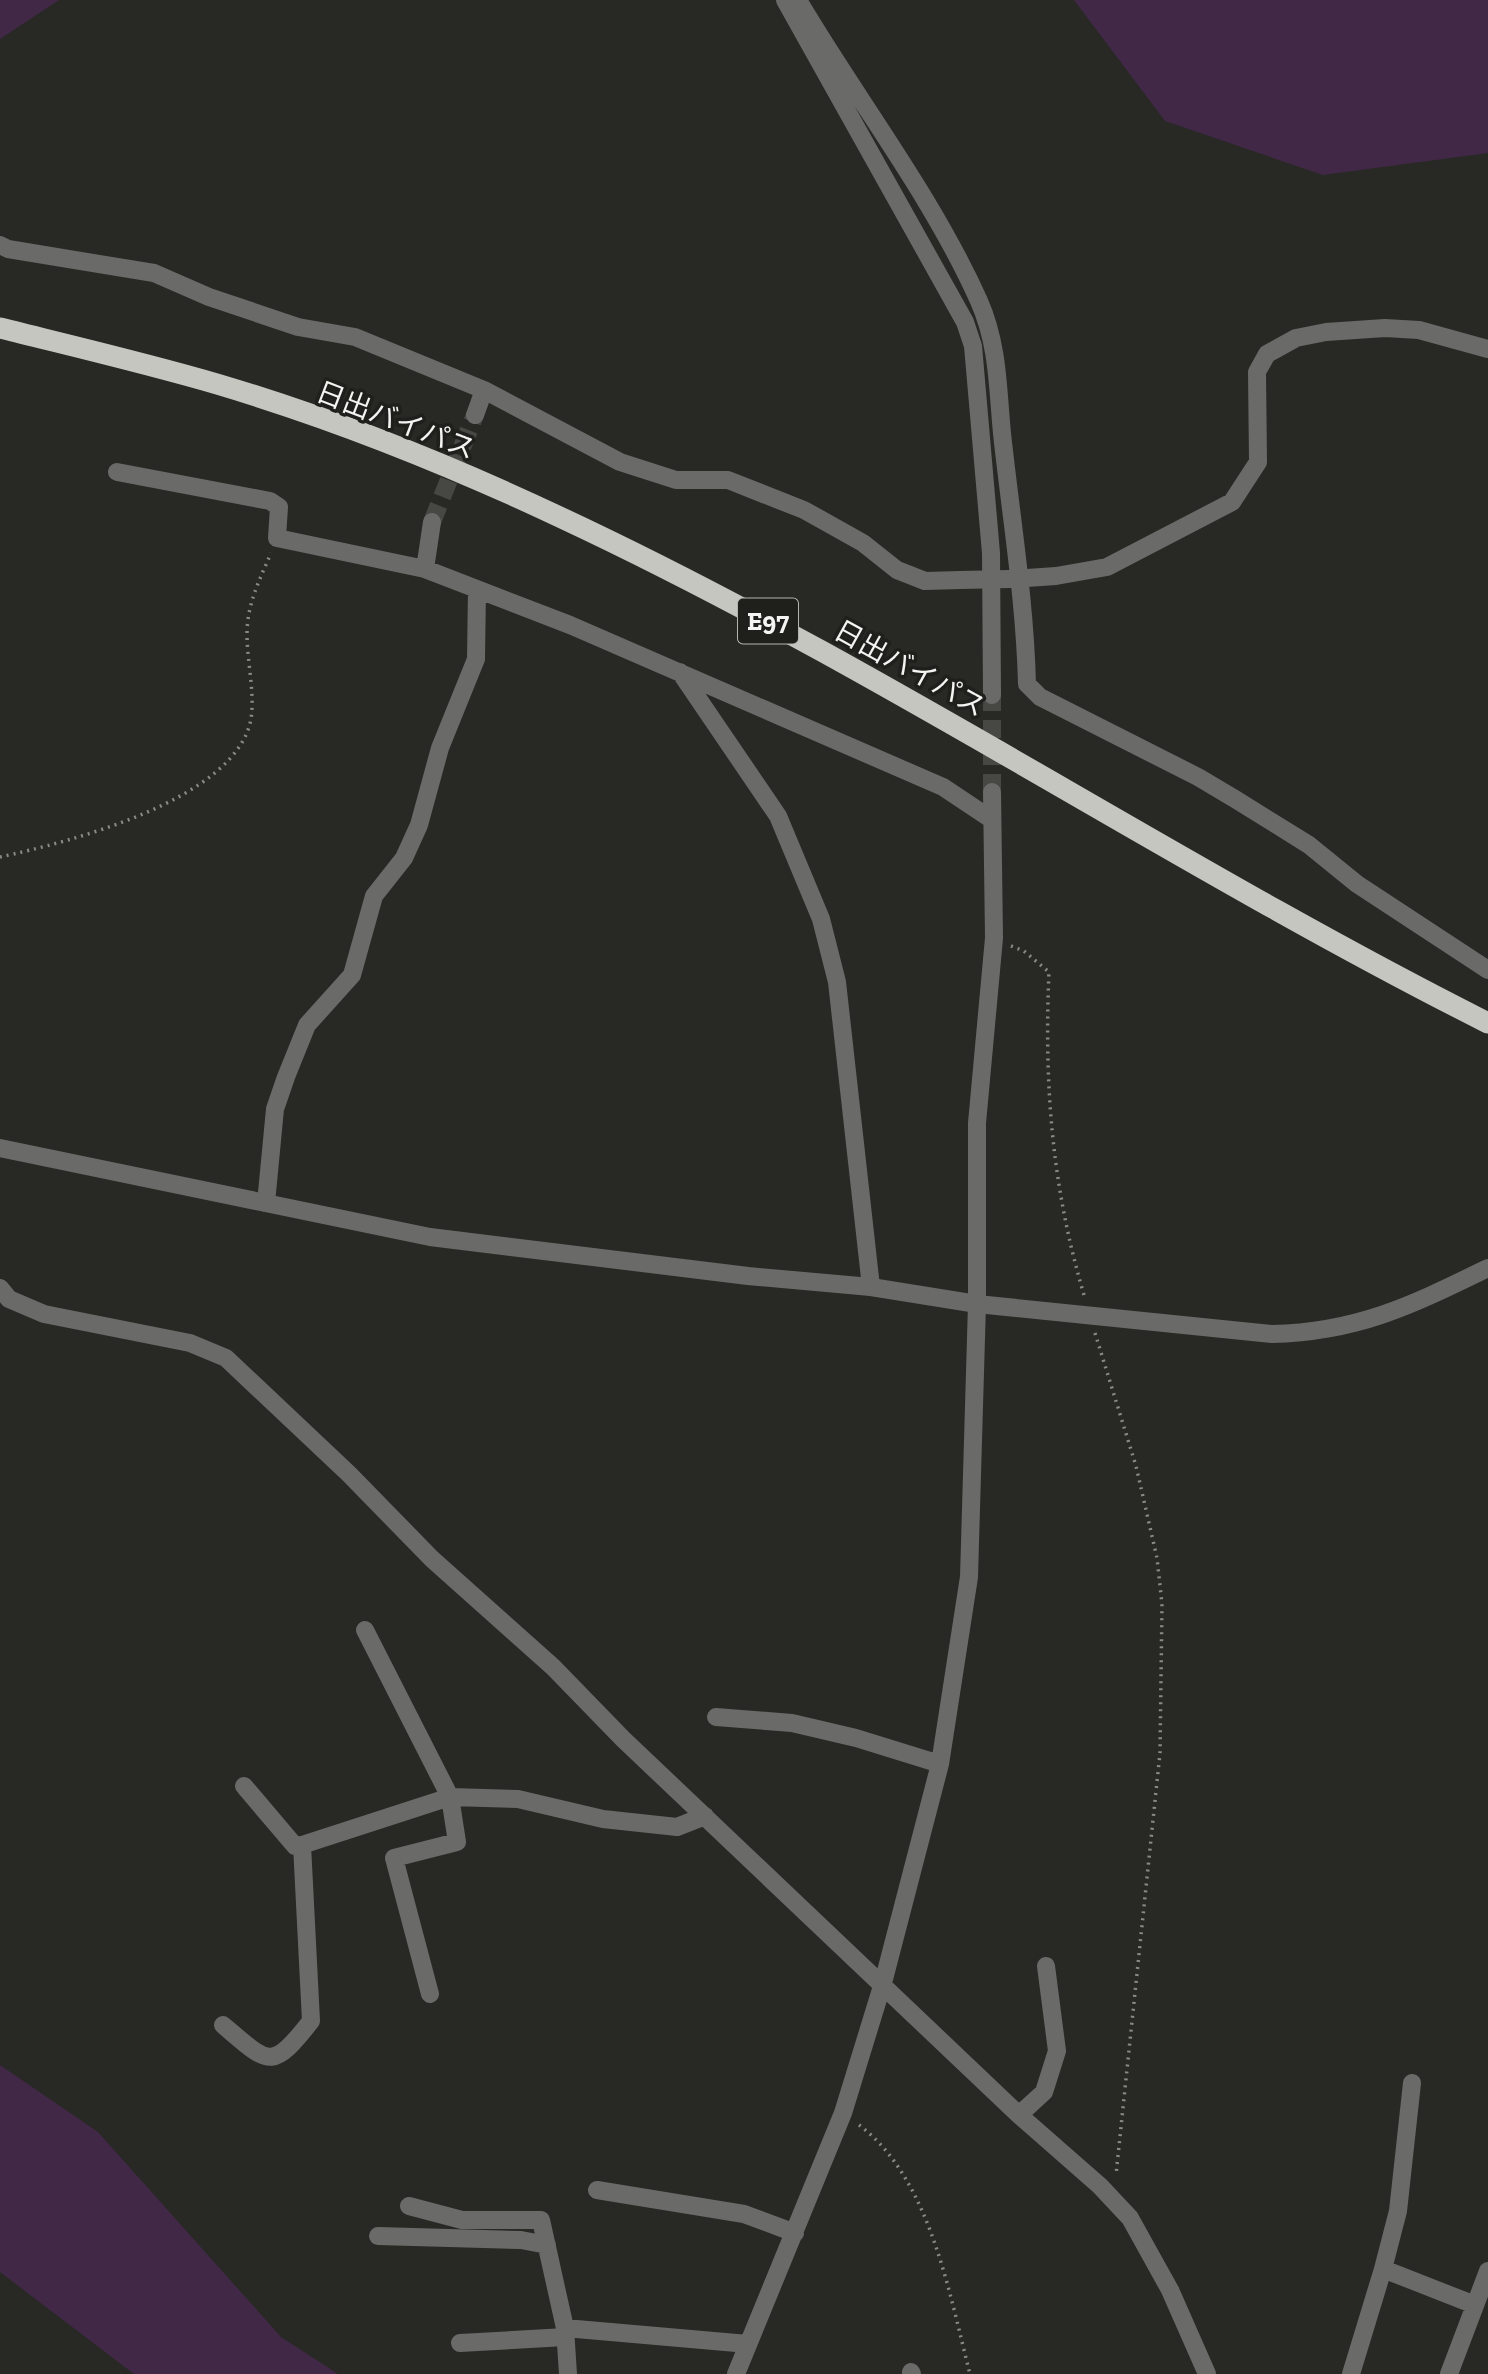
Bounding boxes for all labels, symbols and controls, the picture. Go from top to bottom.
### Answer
street label: 日出バイパス [312,375,480,466]
road number: E97 [738,598,798,643]
street label: 日出バイパス [829,613,991,723]

